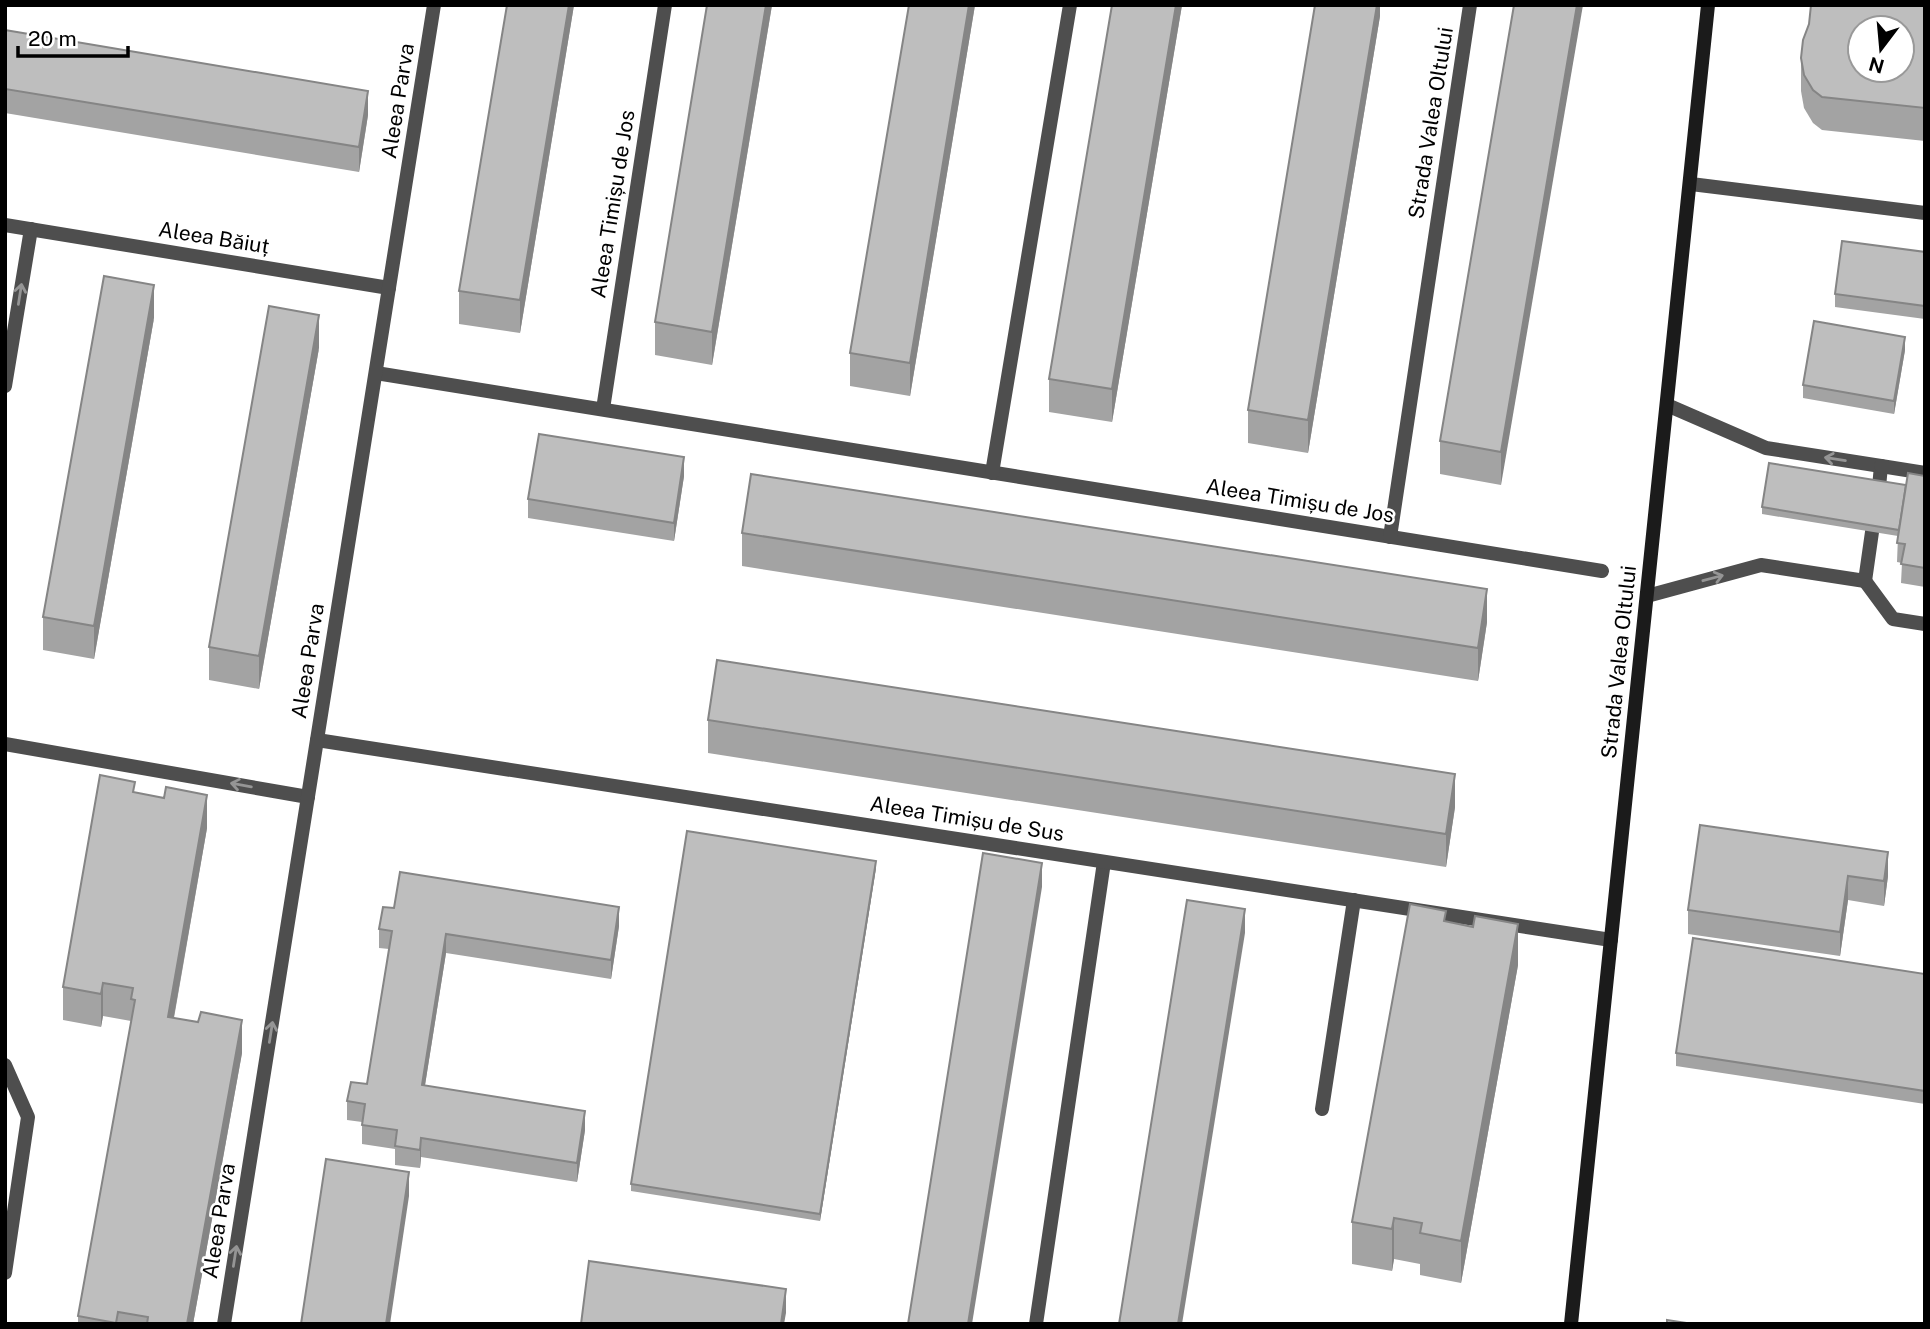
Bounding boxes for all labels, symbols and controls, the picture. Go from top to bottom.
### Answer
scale bar [18,14,128,58]
north arrow [1846,14,1916,84]
street label: Strada Valea Oltului [1403,25,1458,221]
text: 20 m [28,26,77,51]
street label: Aleea Parva [376,42,419,160]
text: N [1866,53,1886,78]
street label: Aleea Timișu de Jos [585,108,640,300]
street label: Aleea Băiuț [157,216,272,259]
one-way arrow [14,284,27,306]
one-way arrow [1824,452,1847,465]
street label: Aleea Timișu de Jos [1204,473,1396,528]
street label: Strada Valea Oltului [1596,564,1641,760]
one-way arrow [1702,571,1724,584]
street label: Aleea Parva [286,602,329,720]
one-way arrow [230,778,253,791]
street label: Aleea Timișu de Sus [868,791,1066,846]
one-way arrow [264,1021,277,1044]
street label: Aleea Parva [197,1162,240,1280]
one-way arrow [229,1245,242,1268]

